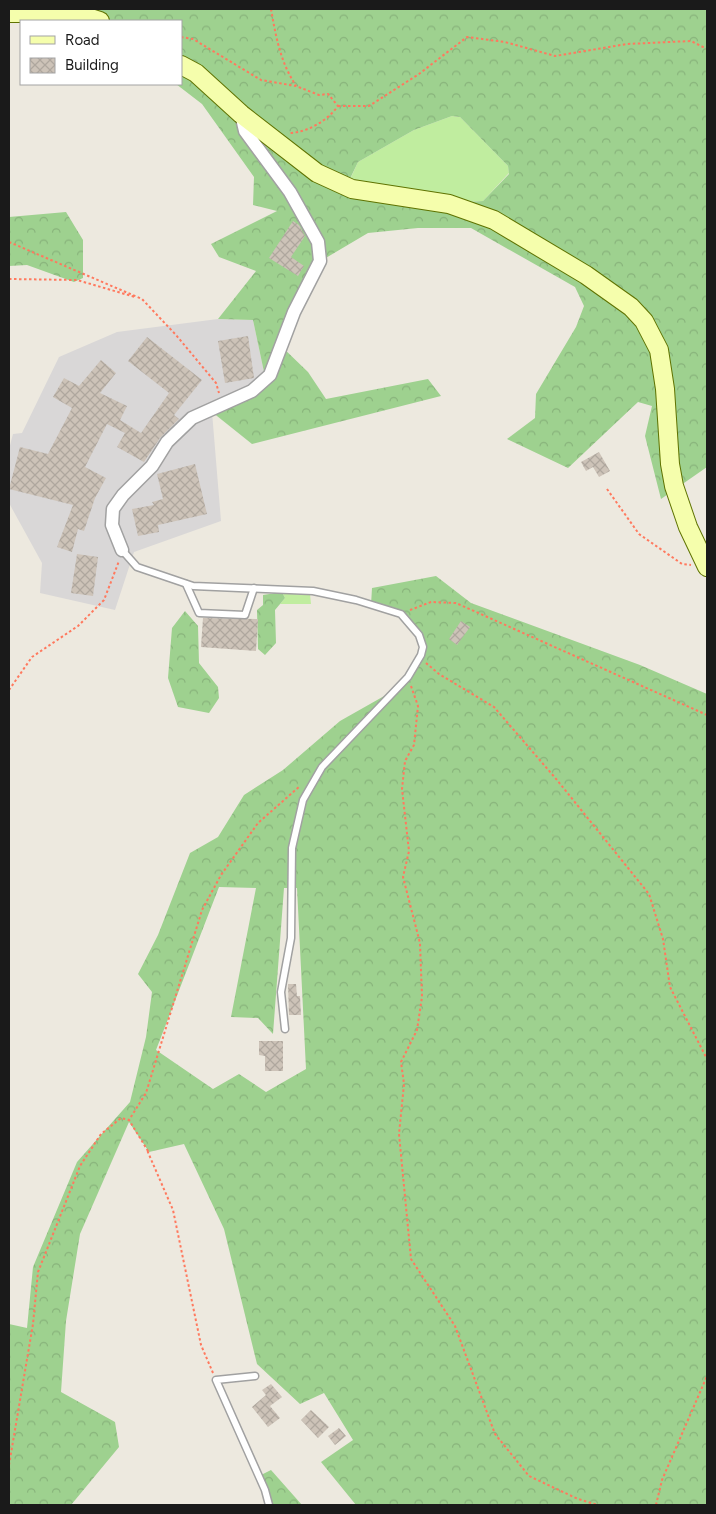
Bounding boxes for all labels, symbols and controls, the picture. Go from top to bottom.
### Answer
legend [20,20,182,85]
text: Road [65,31,100,49]
text: Building [65,56,119,74]

